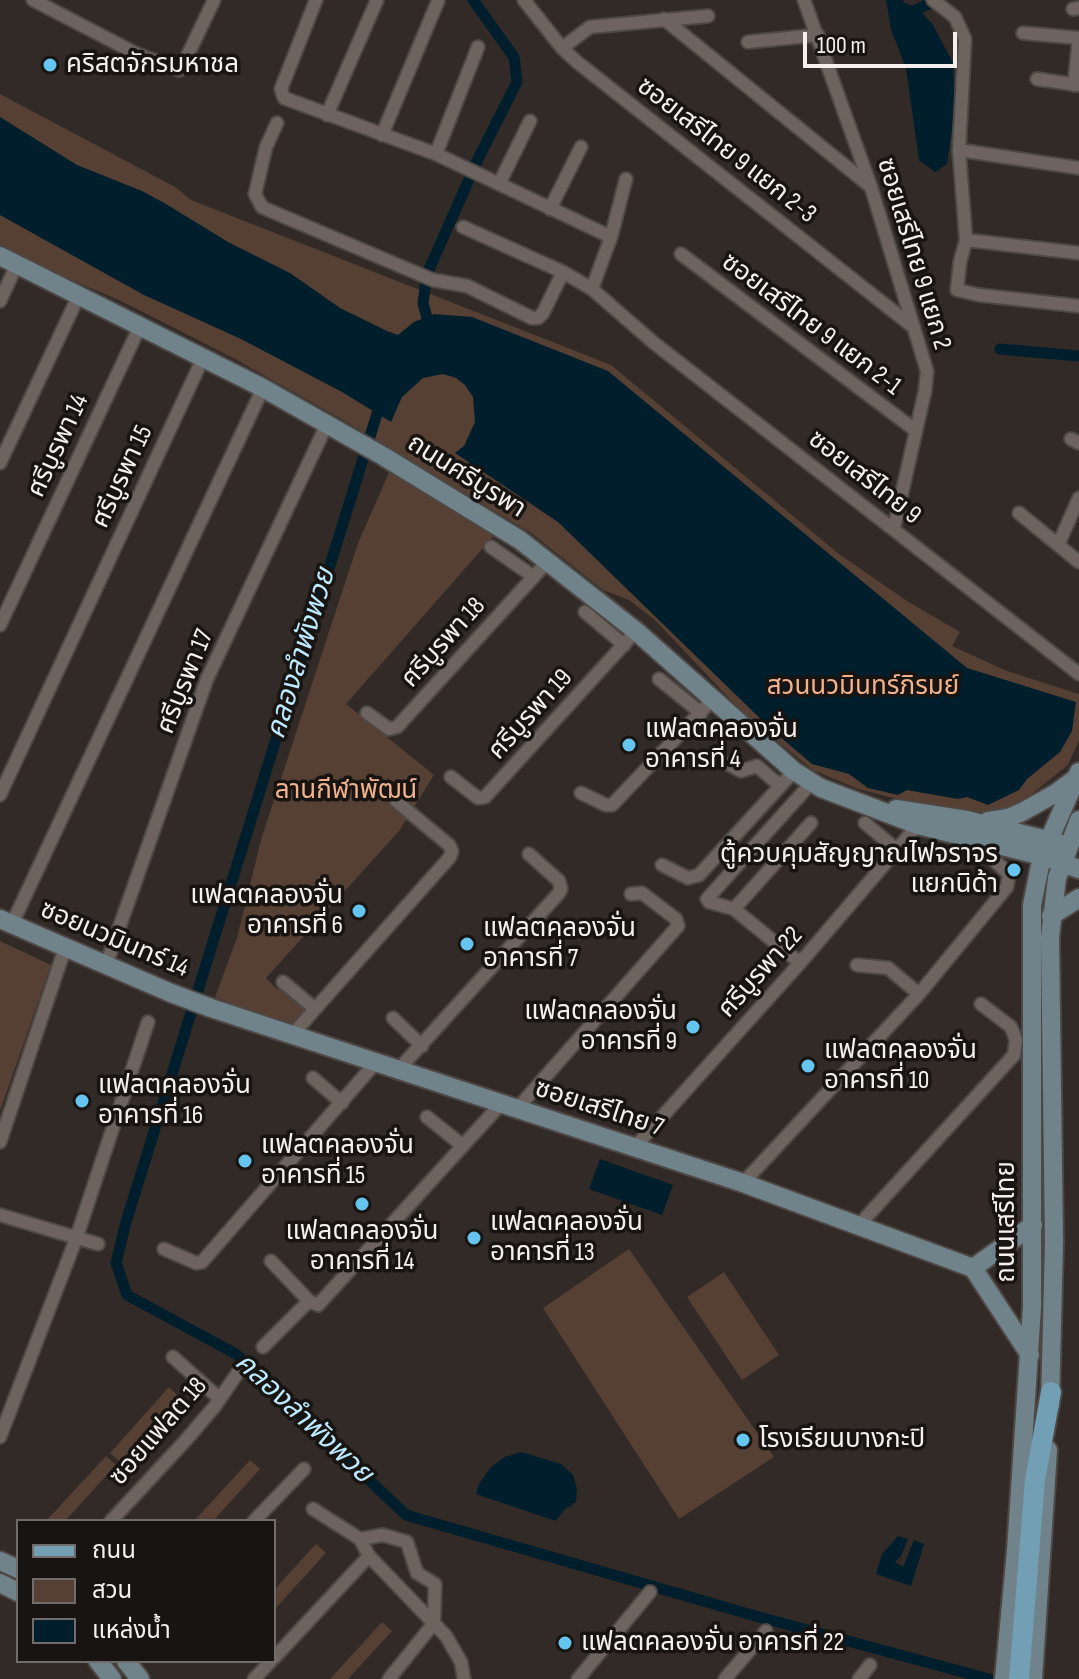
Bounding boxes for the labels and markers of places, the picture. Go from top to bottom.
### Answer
place label: คริสตจักรมหาชล [66,49,239,81]
marker: คริสตจักรมหาชล [41,56,59,74]
place label: แฟลตคลองจั่น อาคารที่ 4 [645,714,798,776]
marker: แฟลตคลองจั่น อาคารที่ 4 [620,736,638,754]
place label: ตู้ควบคุมสัญญาณไฟจราจร แยกนิด้า [720,839,998,900]
marker: ตู้ควบคุมสัญญาณไฟจราจร แยกนิด้า [1005,861,1023,879]
place label: แฟลตคลองจั่น อาคารที่ 6 [190,880,343,942]
marker: แฟลตคลองจั่น อาคารที่ 6 [350,902,368,920]
place label: แฟลตคลองจั่น อาคารที่ 7 [483,913,636,974]
marker: แฟลตคลองจั่น อาคารที่ 7 [458,935,476,953]
place label: แฟลตคลองจั่น อาคารที่ 9 [524,996,677,1058]
marker: แฟลตคลองจั่น อาคารที่ 9 [684,1018,702,1036]
place label: แฟลตคลองจั่น อาคารที่ 10 [824,1035,977,1096]
marker: แฟลตคลองจั่น อาคารที่ 10 [799,1057,817,1075]
place label: แฟลตคลองจั่น อาคารที่ 16 [98,1070,251,1132]
marker: แฟลตคลองจั่น อาคารที่ 16 [73,1092,91,1110]
place label: แฟลตคลองจั่น อาคารที่ 15 [261,1130,414,1192]
marker: แฟลตคลองจั่น อาคารที่ 15 [236,1152,254,1170]
marker: แฟลตคลองจั่น อาคารที่ 14 [353,1195,371,1213]
place label: แฟลตคลองจั่น อาคารที่ 13 [490,1207,643,1268]
place label: แฟลตคลองจั่น อาคารที่ 14 [286,1216,438,1278]
marker: แฟลตคลองจั่น อาคารที่ 13 [465,1229,483,1247]
place label: โรงเรียนบางกะปิ [759,1424,925,1456]
marker: โรงเรียนบางกะปิ [734,1431,752,1449]
place label: แฟลตคลองจั่น อาคารที่ 22 [581,1627,844,1659]
marker: แฟลตคลองจั่น อาคารที่ 22 [556,1634,574,1652]

